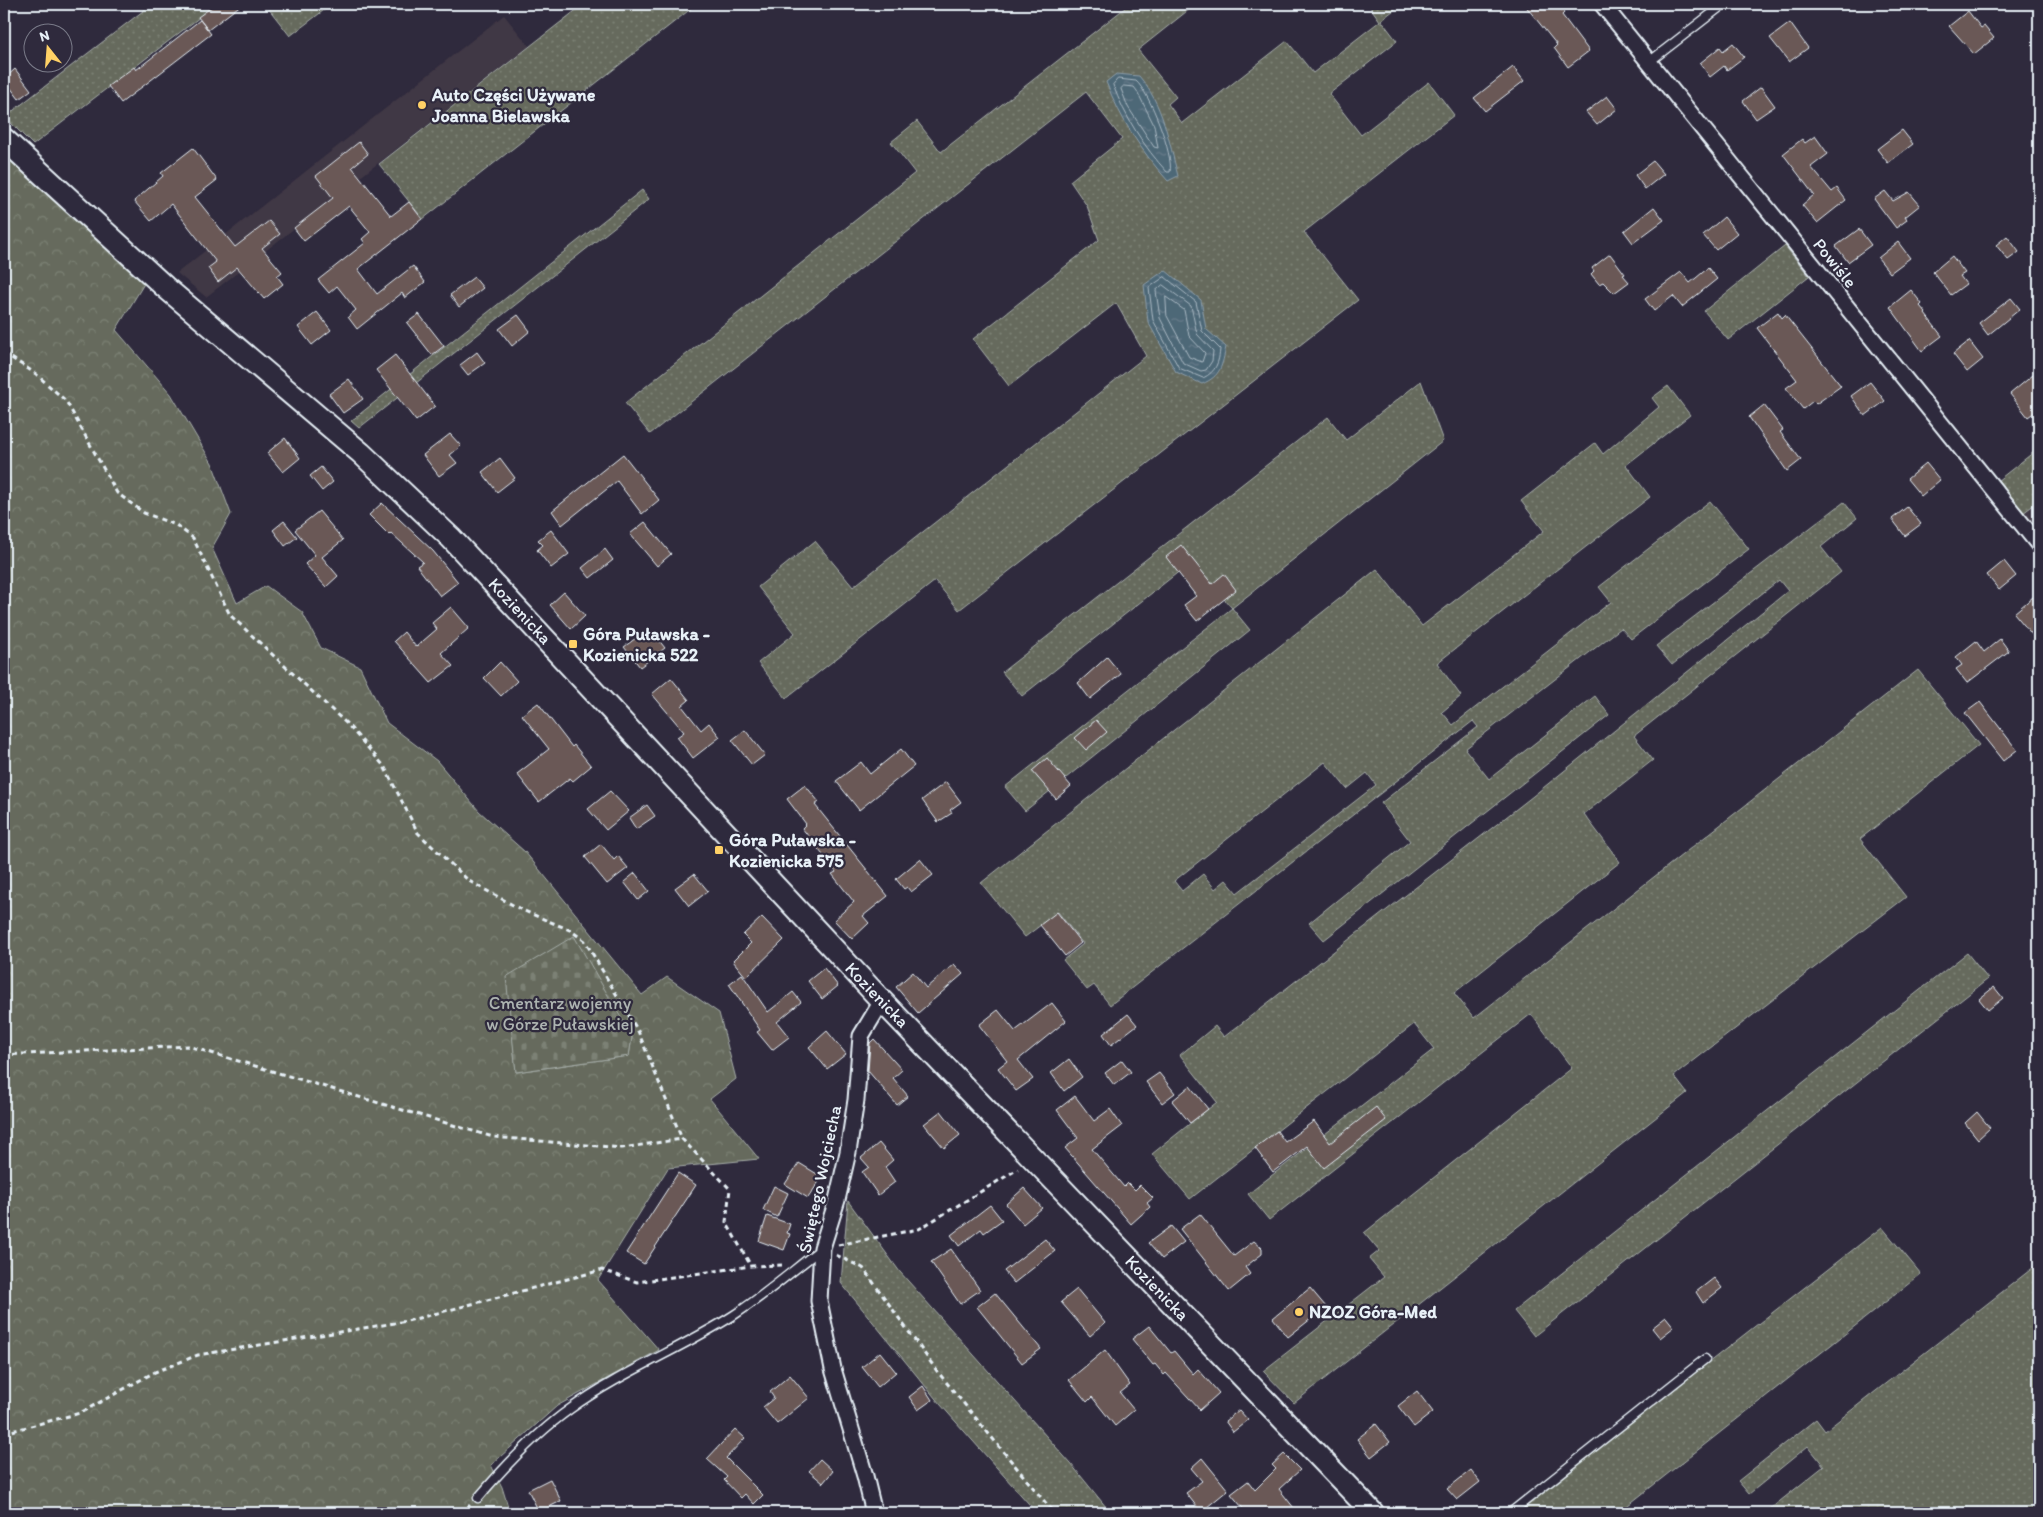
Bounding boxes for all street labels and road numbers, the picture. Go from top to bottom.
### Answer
street label: Powiśle [1808,234,1862,292]
street label: Kozienicka [484,573,556,649]
street label: Kozienicka [840,958,914,1033]
street label: Świętego Wojciecha [794,1102,847,1255]
street label: Kozienicka [1120,1251,1194,1326]

